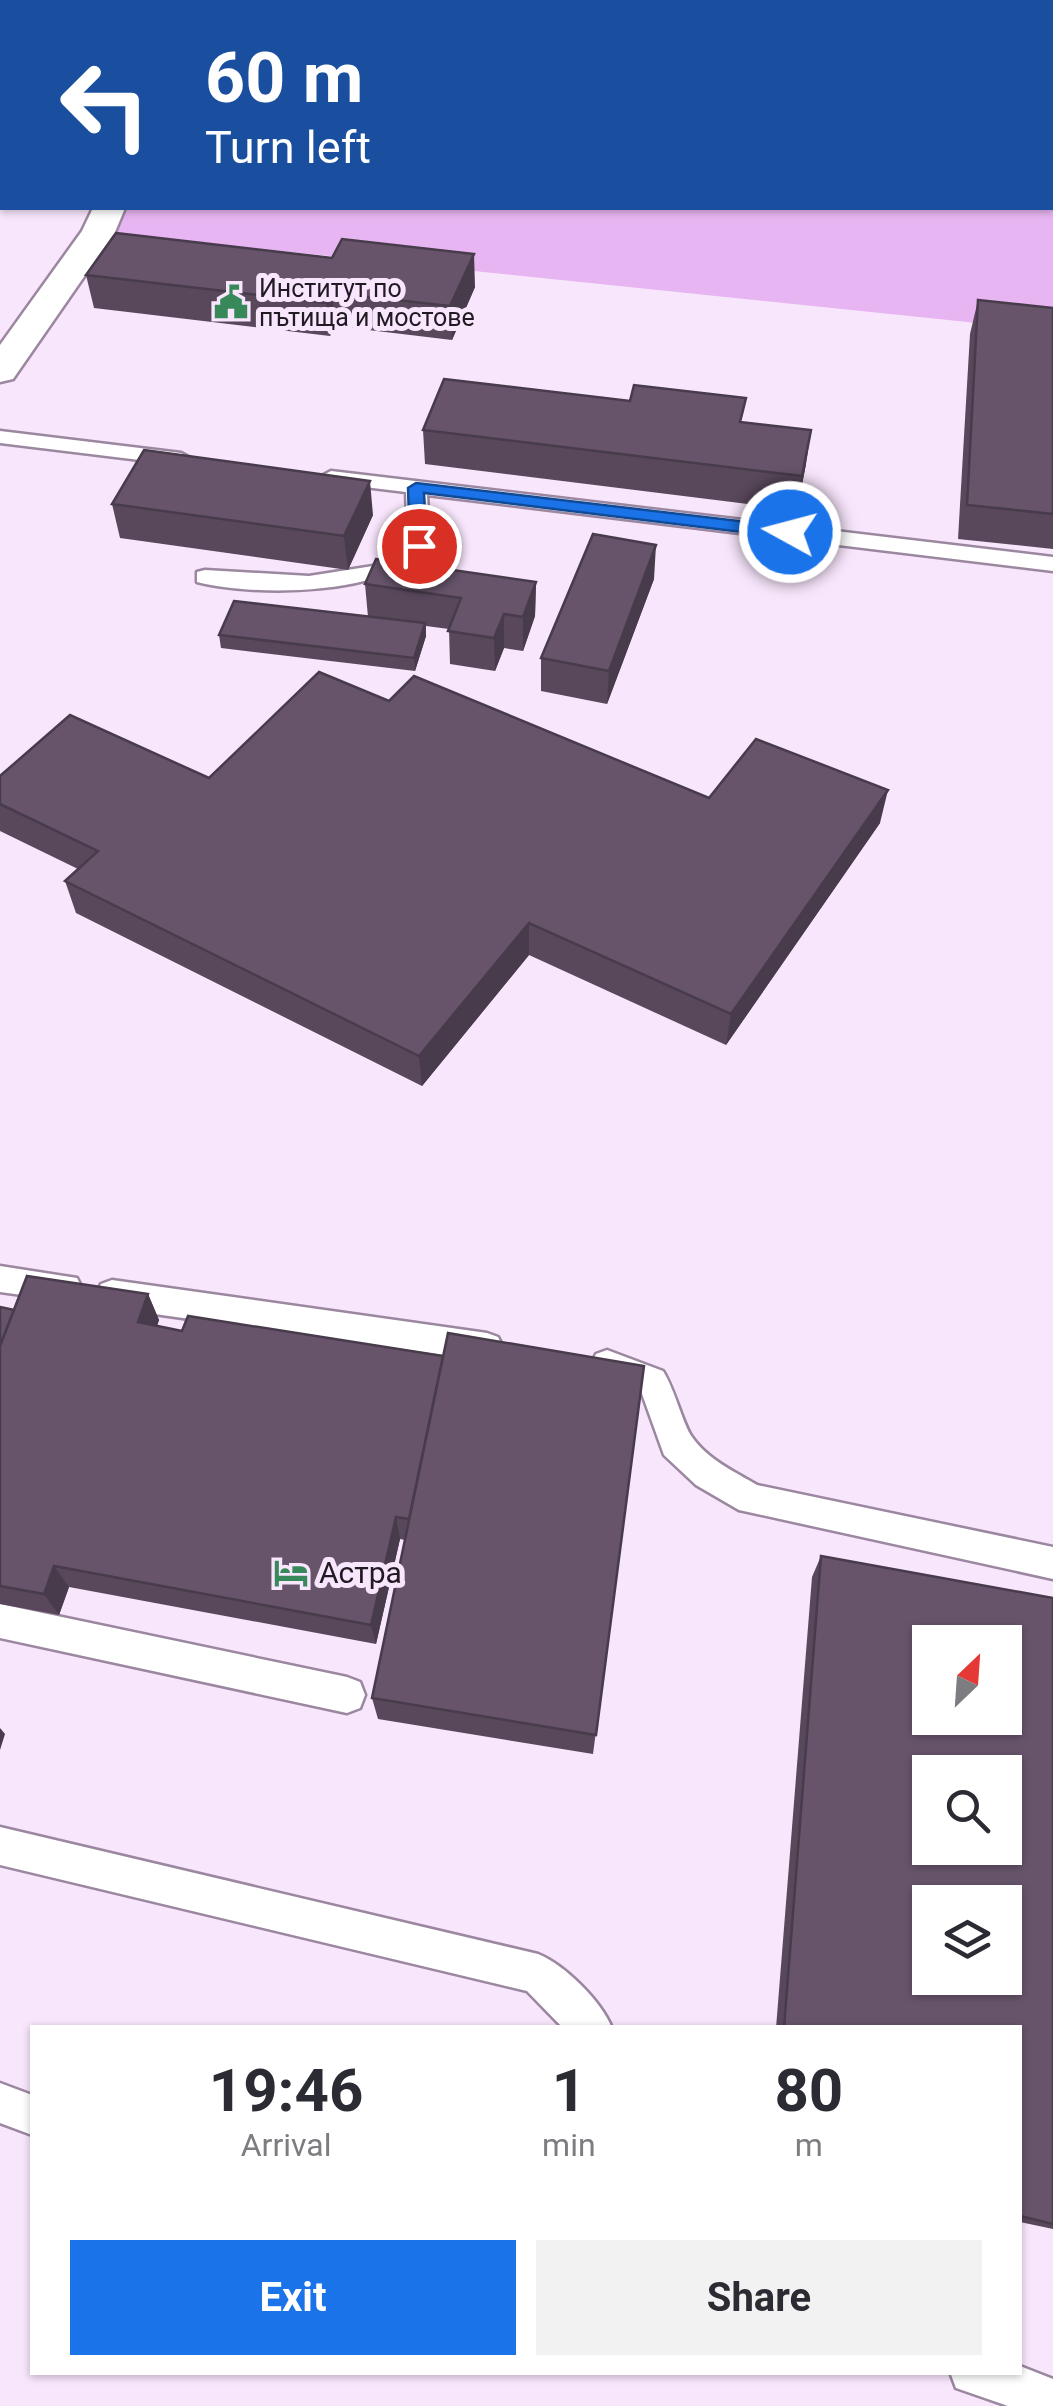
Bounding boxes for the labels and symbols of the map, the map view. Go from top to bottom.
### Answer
place label: Институт по пътища и мостове [259,274,475,332]
public building icon: Институт по пътища и мостове [212,283,250,321]
position arrow [738,480,842,584]
pin [377,504,462,589]
hotel icon: Астра [272,1554,310,1592]
place label: Астра [319,1555,402,1590]
north arrow [912,1625,1022,1735]

